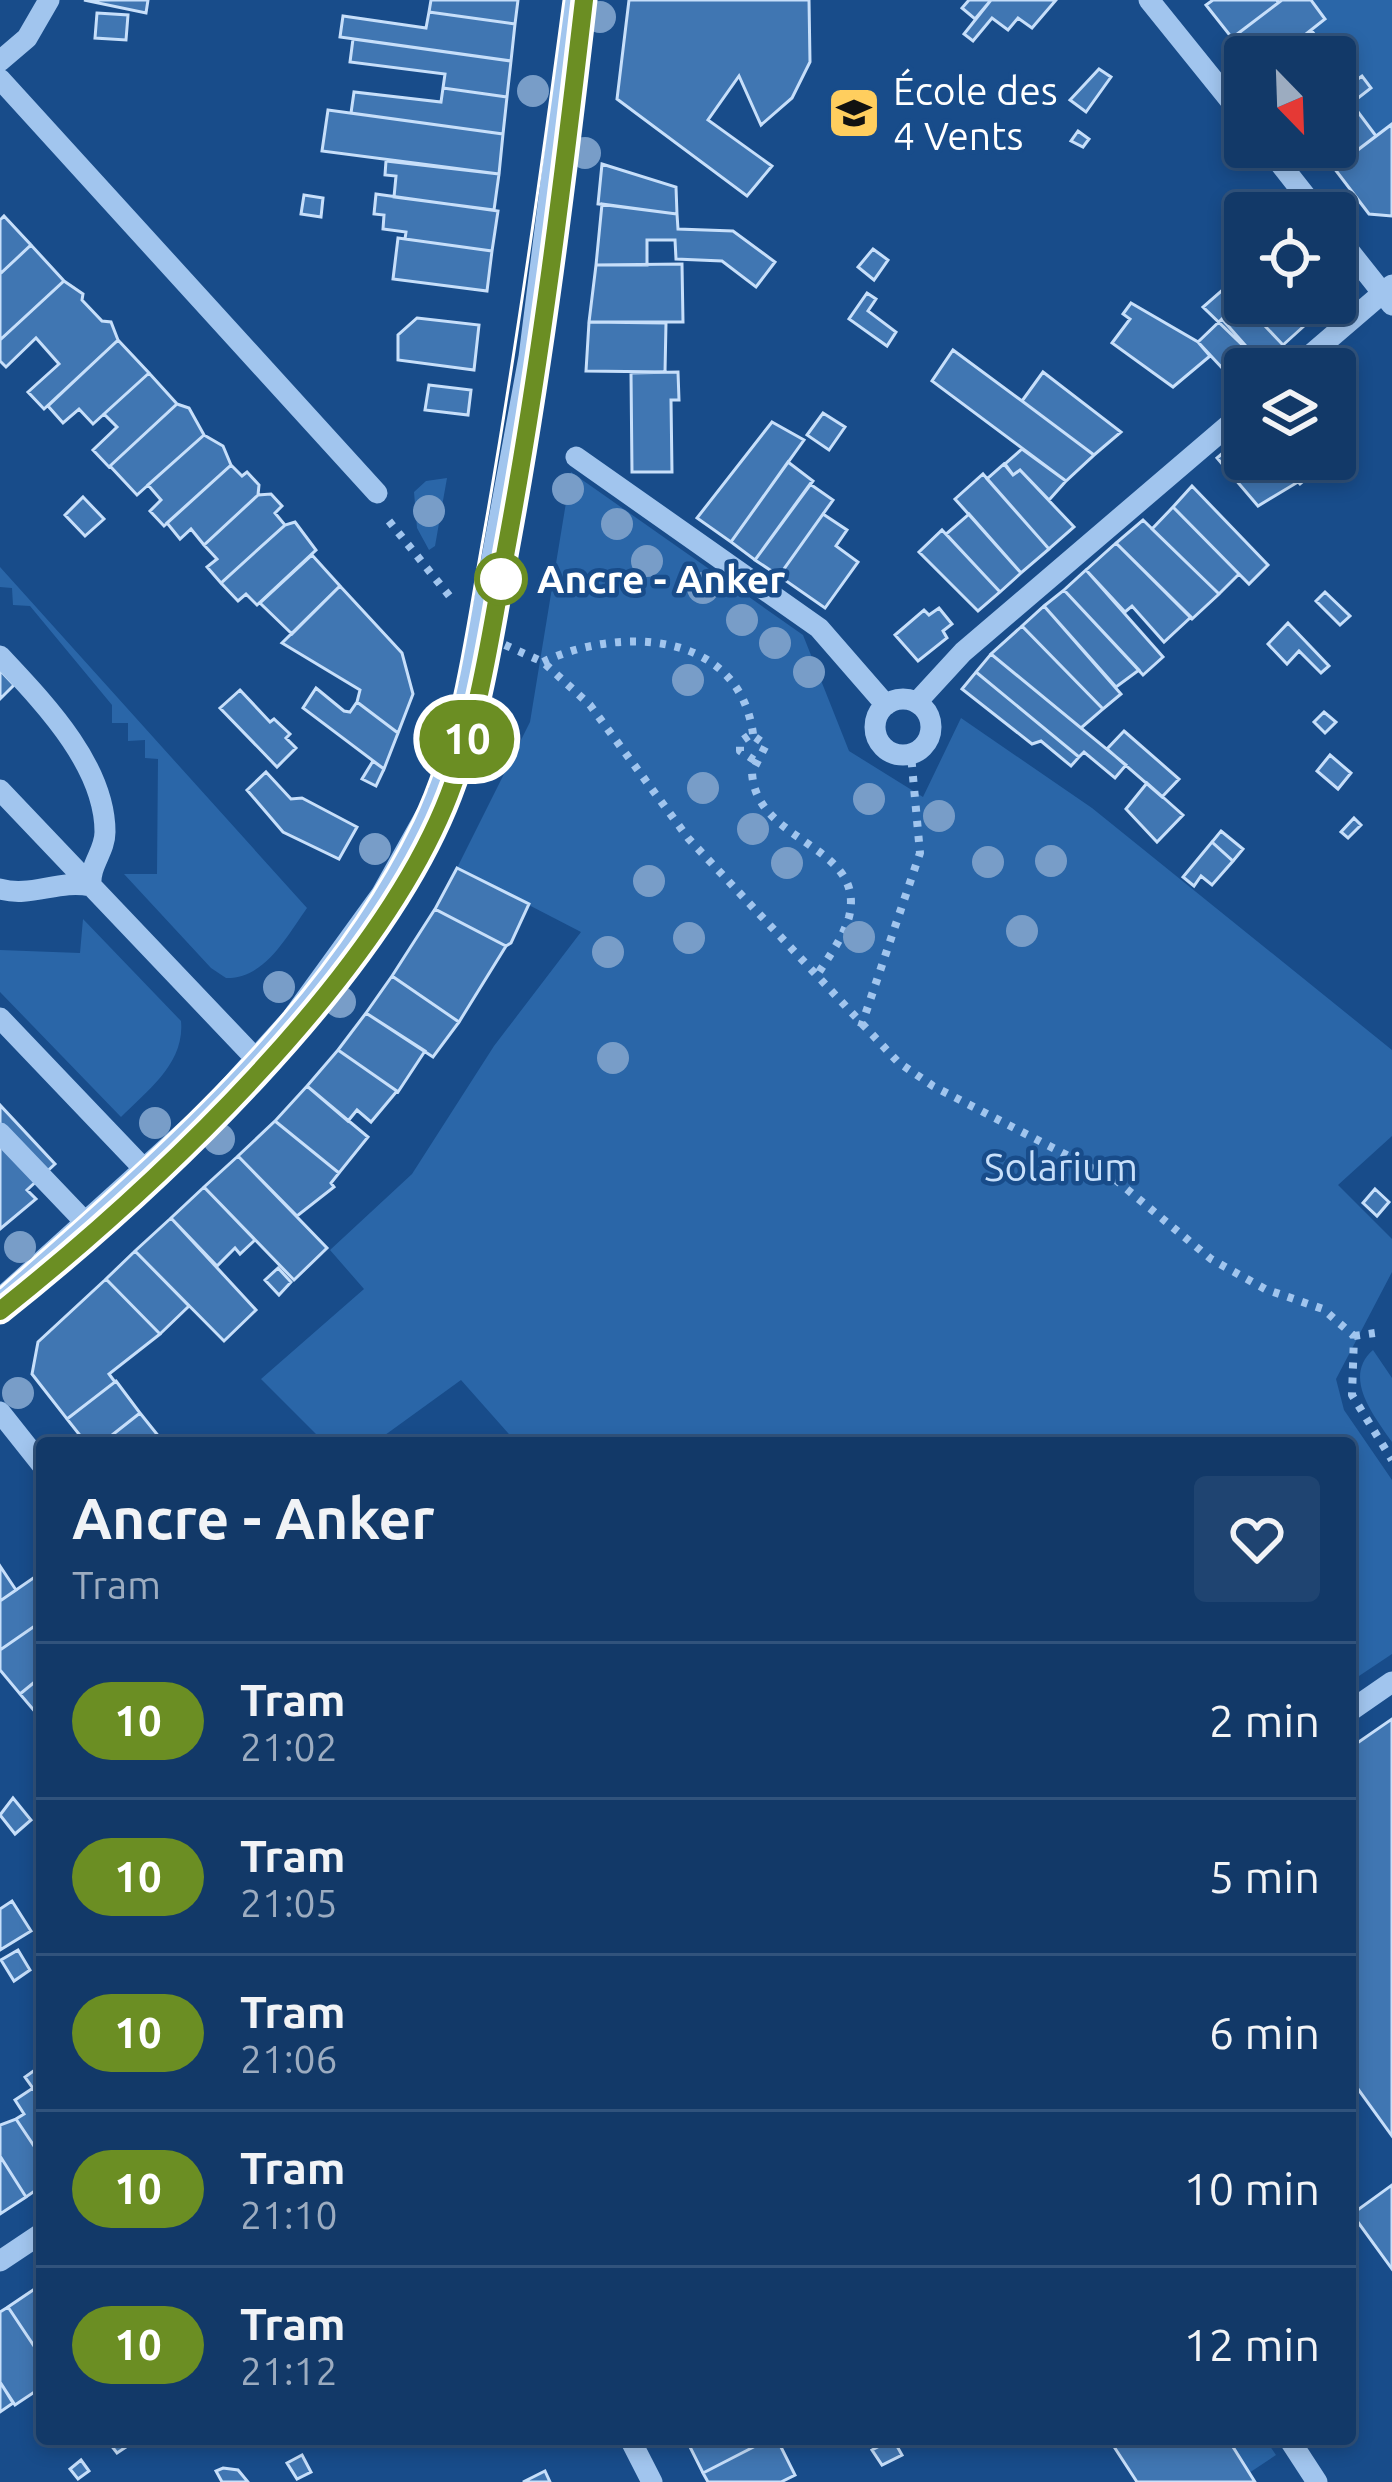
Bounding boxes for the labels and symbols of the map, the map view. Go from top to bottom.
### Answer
north arrow [1224,36,1356,168]
place label: École des 4 Vents [893,68,1058,157]
school or university icon: École des 4 Vents [826,85,882,141]
marker: Ancre - Anker [476,554,526,604]
place label: Ancre - Anker [537,557,785,600]
line badge: 10 [413,700,521,778]
park label: Solarium [984,1145,1138,1188]

